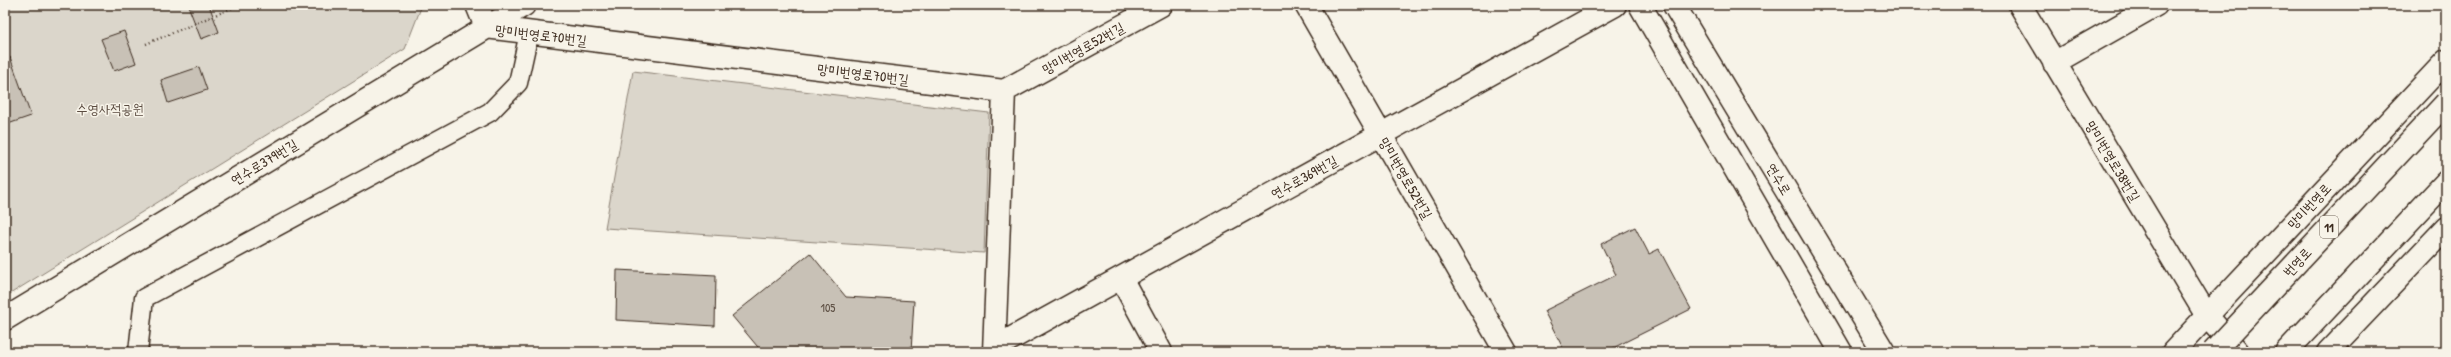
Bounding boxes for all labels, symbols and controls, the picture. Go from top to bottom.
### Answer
street label: 망미번영로52번길 [1038,17,1128,78]
street label: 망미번영로70번길 [494,19,589,50]
street label: 망미번영로70번길 [816,58,911,89]
park label: 수영사적공원 [76,99,144,118]
street label: 망미번영로38번길 [2082,117,2145,205]
street label: 망미번영로52번길 [1375,133,1438,223]
street label: 연수로379번길 [227,134,301,189]
street label: 연수로369번길 [1267,150,1341,203]
street label: 연수로 [1763,159,1796,198]
street label: 망미번영로 [2282,179,2335,233]
road number: 11 [2320,216,2338,238]
street label: 번영로 [2278,243,2315,280]
house number: 105 [821,299,835,316]

